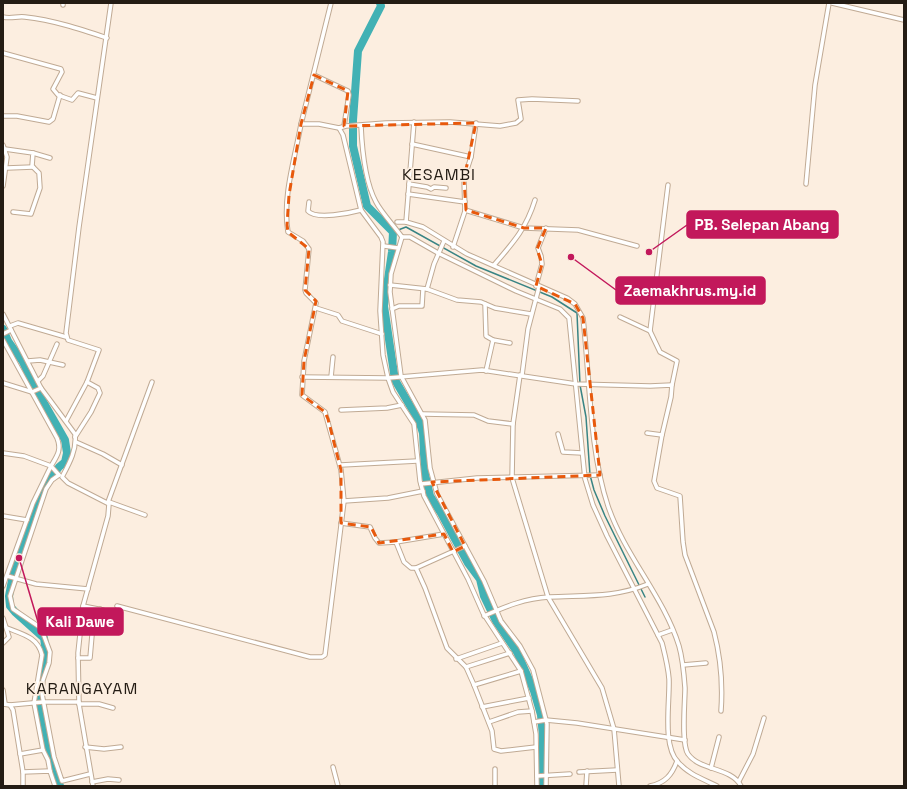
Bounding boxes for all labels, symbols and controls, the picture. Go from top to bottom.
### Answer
district label: KESAMBI [402,164,476,185]
callout: PB. Selepan Abang [687,211,838,238]
text: PB. Selepan Abang [695,215,829,234]
callout: Zaemakhrus.my.id [616,277,765,304]
text: Zaemakhrus.my.id [624,281,756,300]
callout: Kali Dawe [38,608,123,635]
text: Kali Dawe [46,612,115,631]
district label: KARANGAYAM [26,678,138,699]

